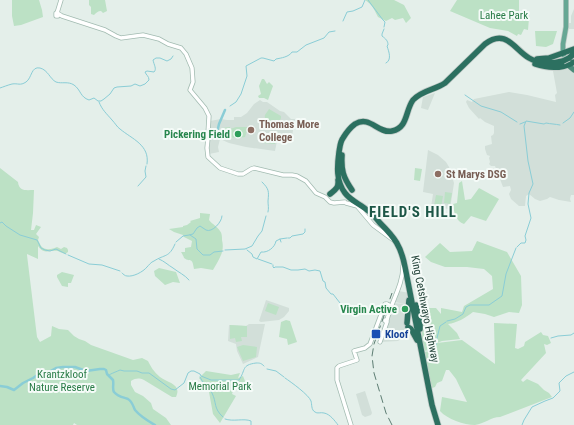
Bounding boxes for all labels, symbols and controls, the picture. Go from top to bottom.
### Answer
park label: Lahee Park [480,9,528,22]
place label: Thomas More College [259,118,319,144]
marker: Thomas More College [246,125,256,135]
place label: Pickering Field [164,128,230,141]
marker: Pickering Field [233,129,243,139]
place label: St Marys DSG [446,168,506,181]
marker: St Marys DSG [433,169,443,179]
district label: FIELD'S HILL [369,203,457,221]
street label: King Cetshwayo Highway [408,254,442,364]
place label: Virgin Active [340,303,397,316]
marker: Virgin Active [400,304,410,314]
marker: Kloof [370,328,382,340]
place label: Kloof [385,328,409,341]
park label: Krantzkloof Nature Reserve [29,368,95,394]
park label: Memorial Park [188,380,252,393]

